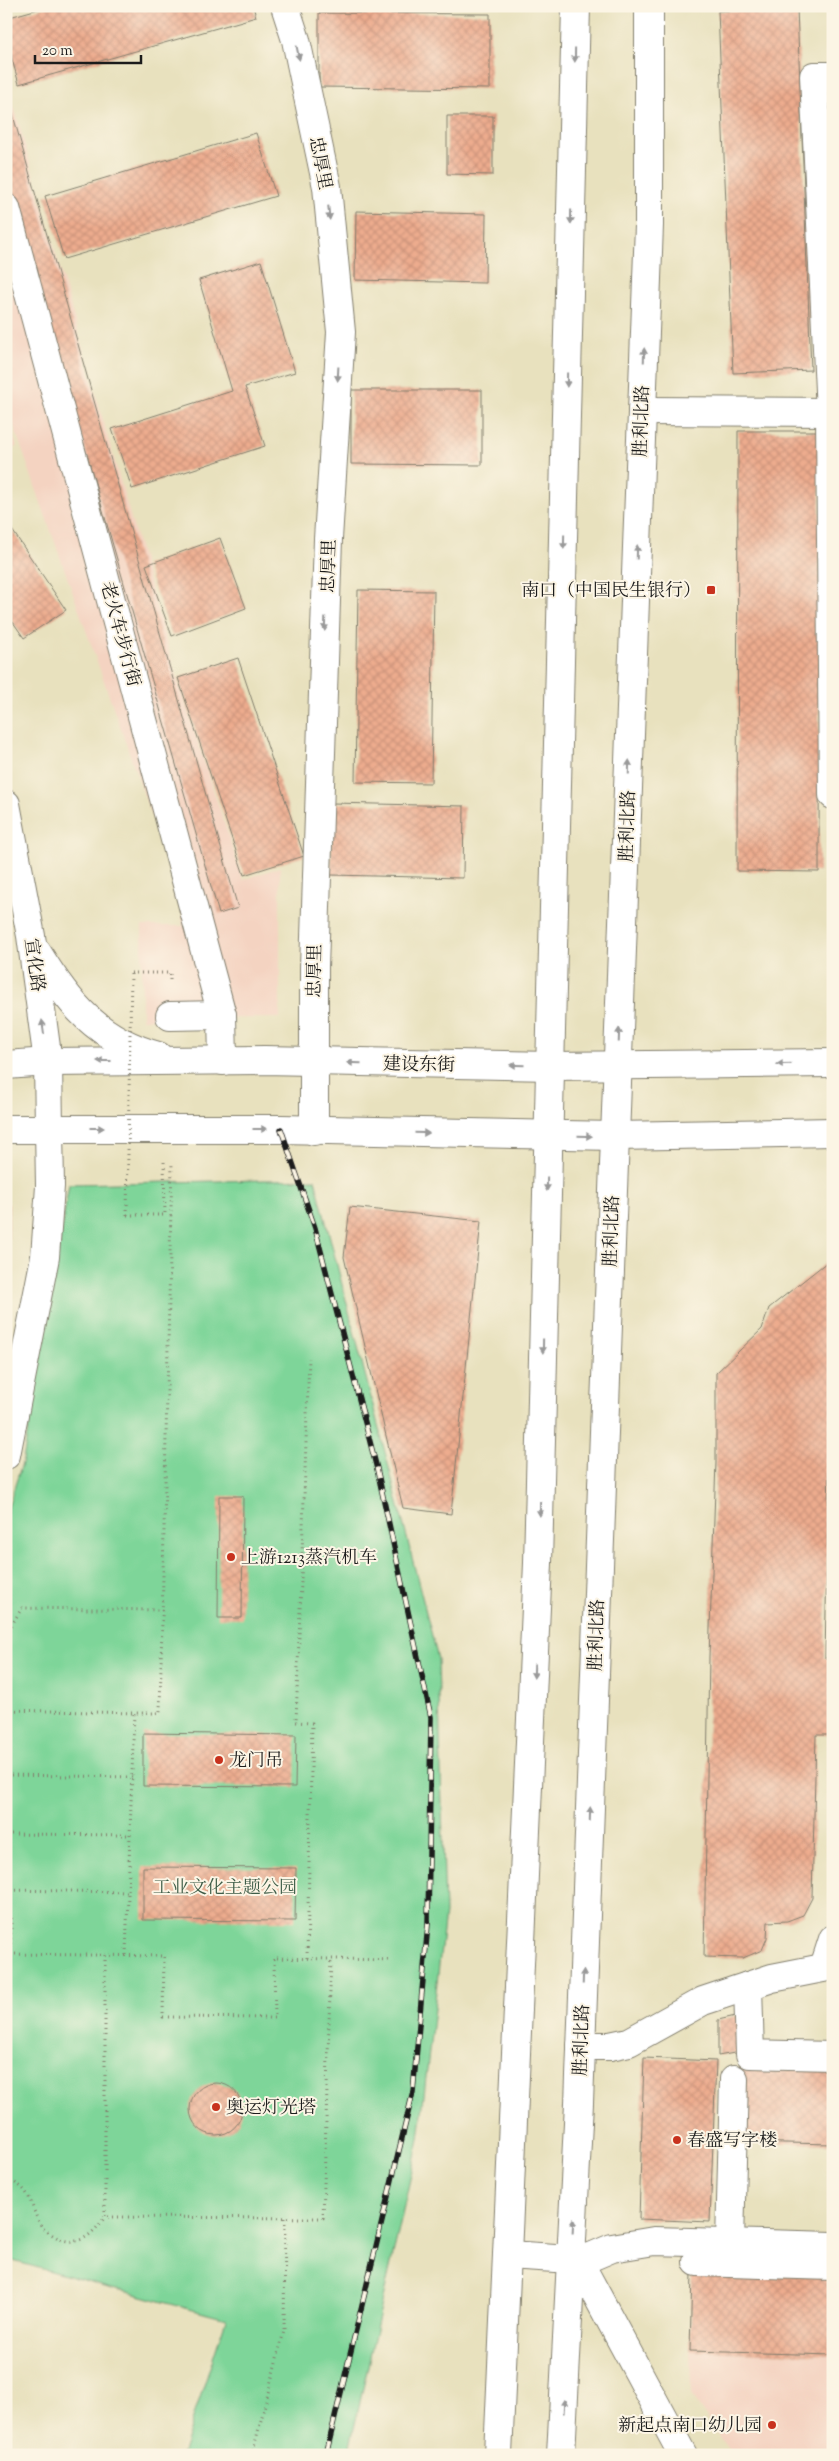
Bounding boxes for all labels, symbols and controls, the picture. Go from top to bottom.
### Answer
scale bar [35,32,141,64]
text: 20 m [42,41,73,62]
one-way arrow [295,46,303,62]
one-way arrow [571,47,579,63]
street label: 忠厚里 [301,134,337,192]
one-way arrow [325,205,333,221]
one-way arrow [567,210,575,226]
one-way arrow [640,347,648,363]
one-way arrow [334,367,342,383]
one-way arrow [563,372,571,388]
street label: 胜利北路 [629,385,657,458]
one-way arrow [559,535,567,551]
street label: 忠厚里 [316,539,344,594]
one-way arrow [633,544,641,560]
street label: 老火车步行街 [93,579,146,690]
place label: 南口（中国民生银行） [521,579,701,605]
marker: 南口（中国民生银行） [705,584,717,596]
one-way arrow [321,616,329,632]
one-way arrow [625,759,633,775]
street label: 胜利北路 [615,790,643,863]
street label: 宣化路 [16,937,50,994]
street label: 忠厚里 [303,944,329,998]
one-way arrow [39,1019,47,1035]
one-way arrow [615,1026,623,1042]
street label: 建设东街 [383,1052,455,1080]
one-way arrow [96,1057,112,1065]
one-way arrow [346,1059,362,1067]
one-way arrow [776,1060,792,1068]
one-way arrow [508,1061,524,1069]
one-way arrow [90,1124,106,1132]
one-way arrow [252,1125,268,1133]
one-way arrow [414,1129,430,1137]
one-way arrow [577,1132,593,1140]
one-way arrow [543,1176,551,1192]
street label: 胜利北路 [599,1195,627,1268]
one-way arrow [539,1339,547,1355]
one-way arrow [535,1501,543,1517]
place label: 上游1213蒸汽机车 [241,1546,377,1572]
marker: 上游1213蒸汽机车 [225,1551,237,1563]
street label: 胜利北路 [584,1599,612,1672]
one-way arrow [529,1664,537,1680]
place label: 龙门吊 [229,1749,283,1775]
marker: 龙门吊 [213,1754,225,1766]
one-way arrow [586,1806,594,1822]
park label: 工业文化主题公园 [153,1876,297,1902]
one-way arrow [580,1968,588,1984]
street label: 胜利北路 [569,2004,597,2077]
place label: 奥运灯光塔 [226,2096,316,2122]
marker: 奥运灯光塔 [210,2101,222,2113]
place label: 春盛写字楼 [687,2129,777,2155]
marker: 春盛写字楼 [671,2134,683,2146]
one-way arrow [569,2218,577,2234]
one-way arrow [560,2398,568,2414]
place label: 新起点南口幼儿园 [618,2414,762,2440]
marker: 新起点南口幼儿园 [766,2419,778,2431]

